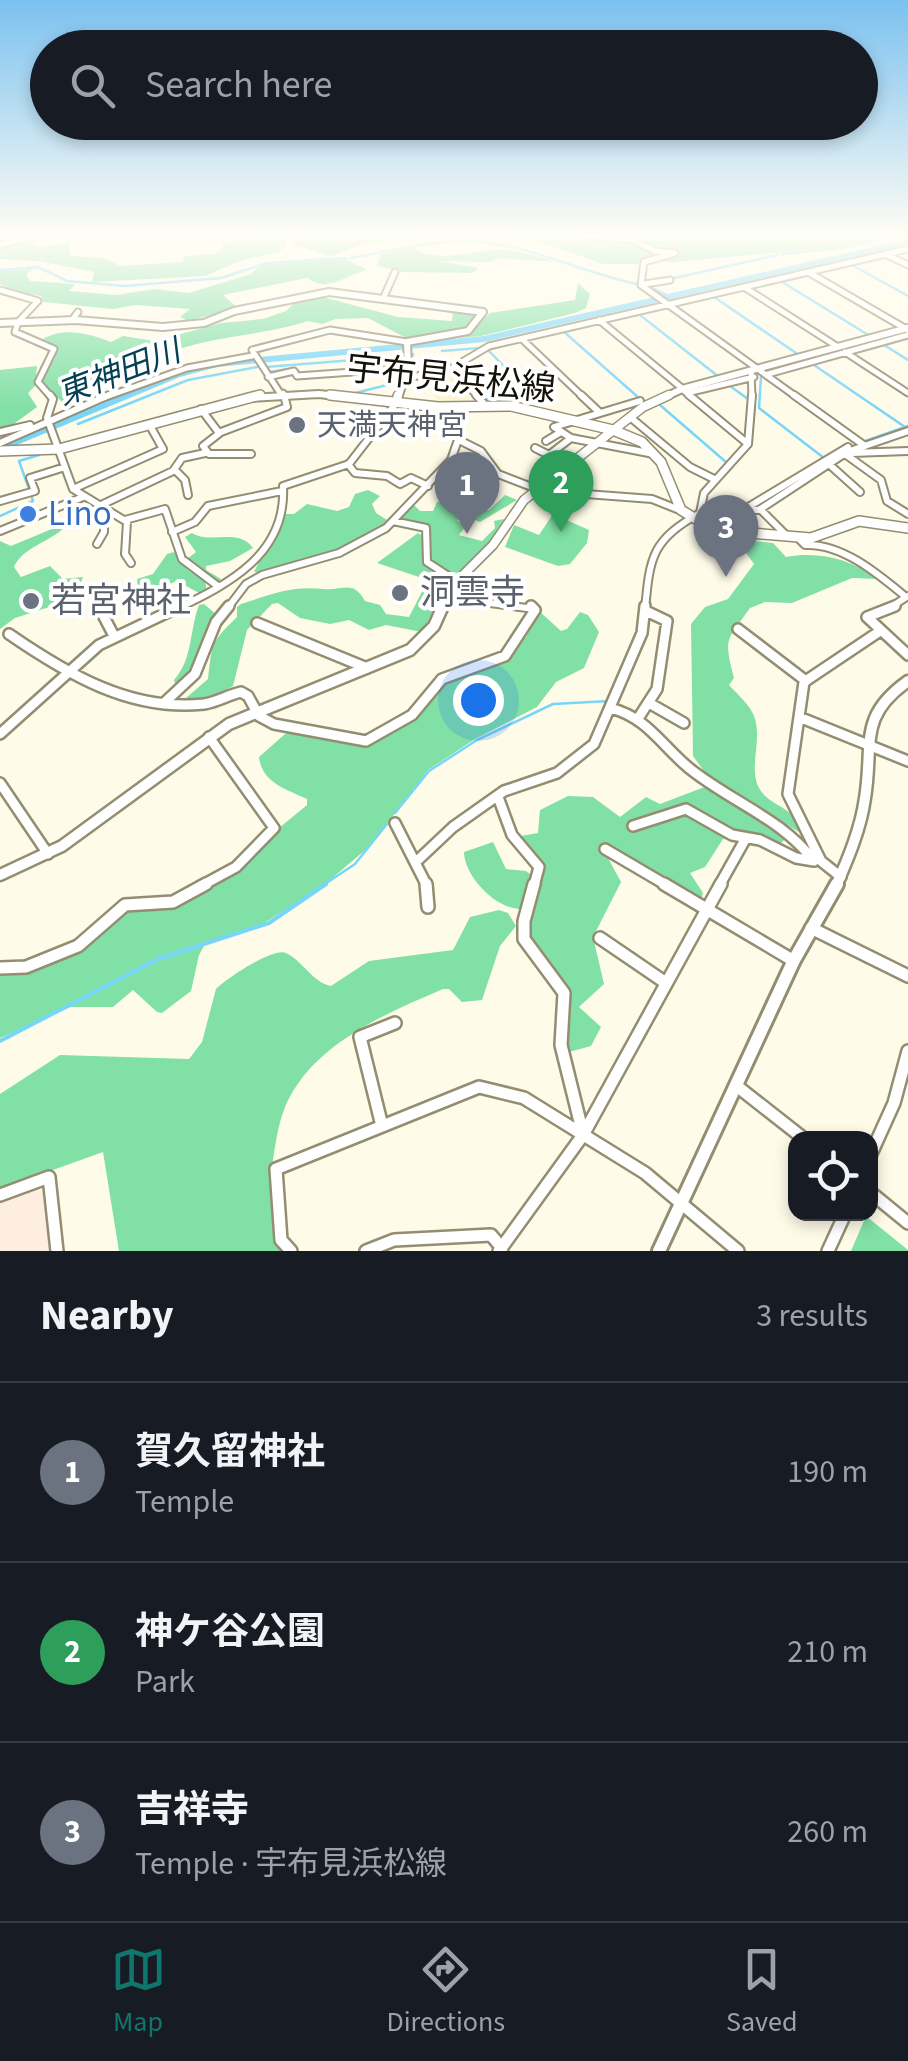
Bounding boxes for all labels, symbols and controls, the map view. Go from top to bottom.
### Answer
search box [30,30,878,140]
icon: search [65,58,120,113]
text: Search here [145,58,332,112]
water label: 東神田川 [51,328,190,417]
street label: 宇布見浜松線 [344,343,558,415]
place label: 天満天神宮 [317,404,467,447]
marker: 天満天神宮 [286,414,308,436]
pin: 2 [528,450,594,532]
pin: 1 [434,452,500,534]
place label: Lino [48,489,112,539]
pin: 3 [694,494,758,577]
marker: Lino [17,503,39,525]
place label: 洞雲寺 [420,568,525,618]
place label: 若宮神社 [51,576,191,626]
marker: 洞雲寺 [389,582,411,604]
marker: 若宮神社 [20,590,42,612]
your location [453,675,504,726]
map controls [788,1131,878,1221]
button: locate [788,1131,878,1221]
text: Nearby [40,1286,174,1346]
text: 3 results [756,1293,868,1339]
text: 賀久留神社 [135,1425,325,1479]
text: 1 [64,1449,81,1495]
text: 190 m [787,1449,868,1495]
text: Temple [135,1479,234,1525]
text: 神ケ谷公園 [135,1605,325,1659]
text: 2 [64,1629,81,1675]
text: 210 m [787,1629,868,1675]
text: Park [135,1659,195,1705]
text: 吉祥寺 [135,1783,249,1837]
text: 3 [64,1809,81,1855]
text: 260 m [787,1809,868,1855]
text: Temple · 宇布見浜松線 [135,1841,447,1887]
tab: Map [111,1942,166,2042]
tab: Directions [387,1942,505,2042]
tab: Saved [726,1942,797,2042]

